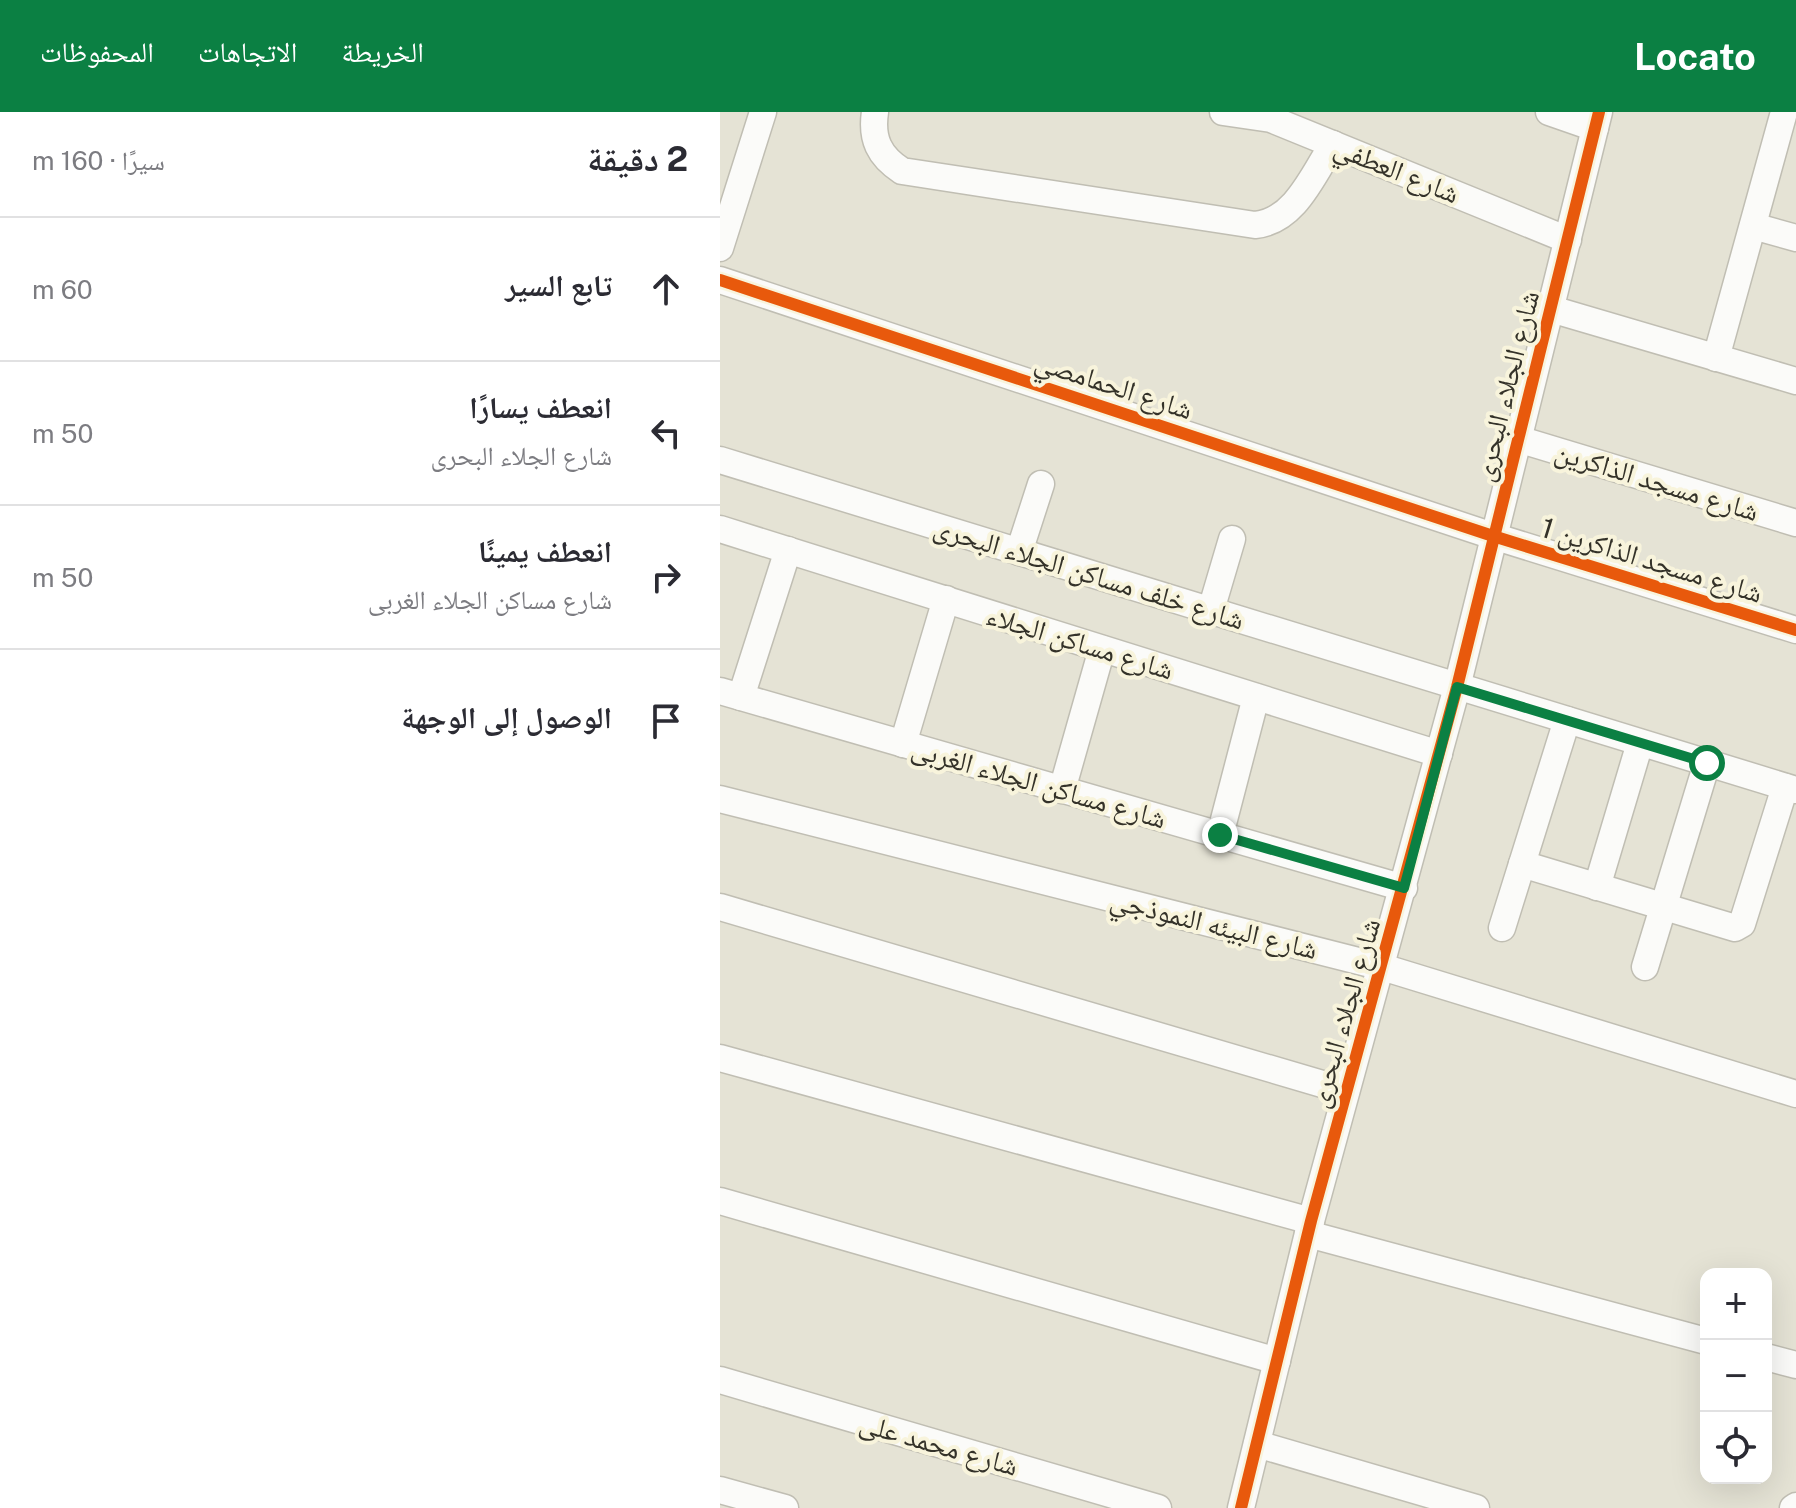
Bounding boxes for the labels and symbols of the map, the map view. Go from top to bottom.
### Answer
street label: شارع العطفي [1327,130,1465,216]
street label: شارع الجلاء البحرى [1466,287,1547,485]
street label: شارع الحمامصي [1029,344,1197,432]
street label: شارع مسجد الذاكرين [1551,434,1763,529]
street label: شارع خلف مساكن الجلاء البحرى [929,510,1248,637]
street label: شارع مسجد الذاكرين 1 [1537,510,1767,611]
street label: شارع مساكن الجلاء [982,597,1178,688]
street label: شارع مساكن الجلاء الغربى [908,730,1170,837]
route start [1689,745,1725,781]
route end [1202,817,1238,853]
street label: شارع البيئه النموذجي [1105,882,1321,972]
street label: شارع الجلاء البحرى [1301,914,1388,1112]
street label: شارع محمد على [856,1405,1022,1484]

